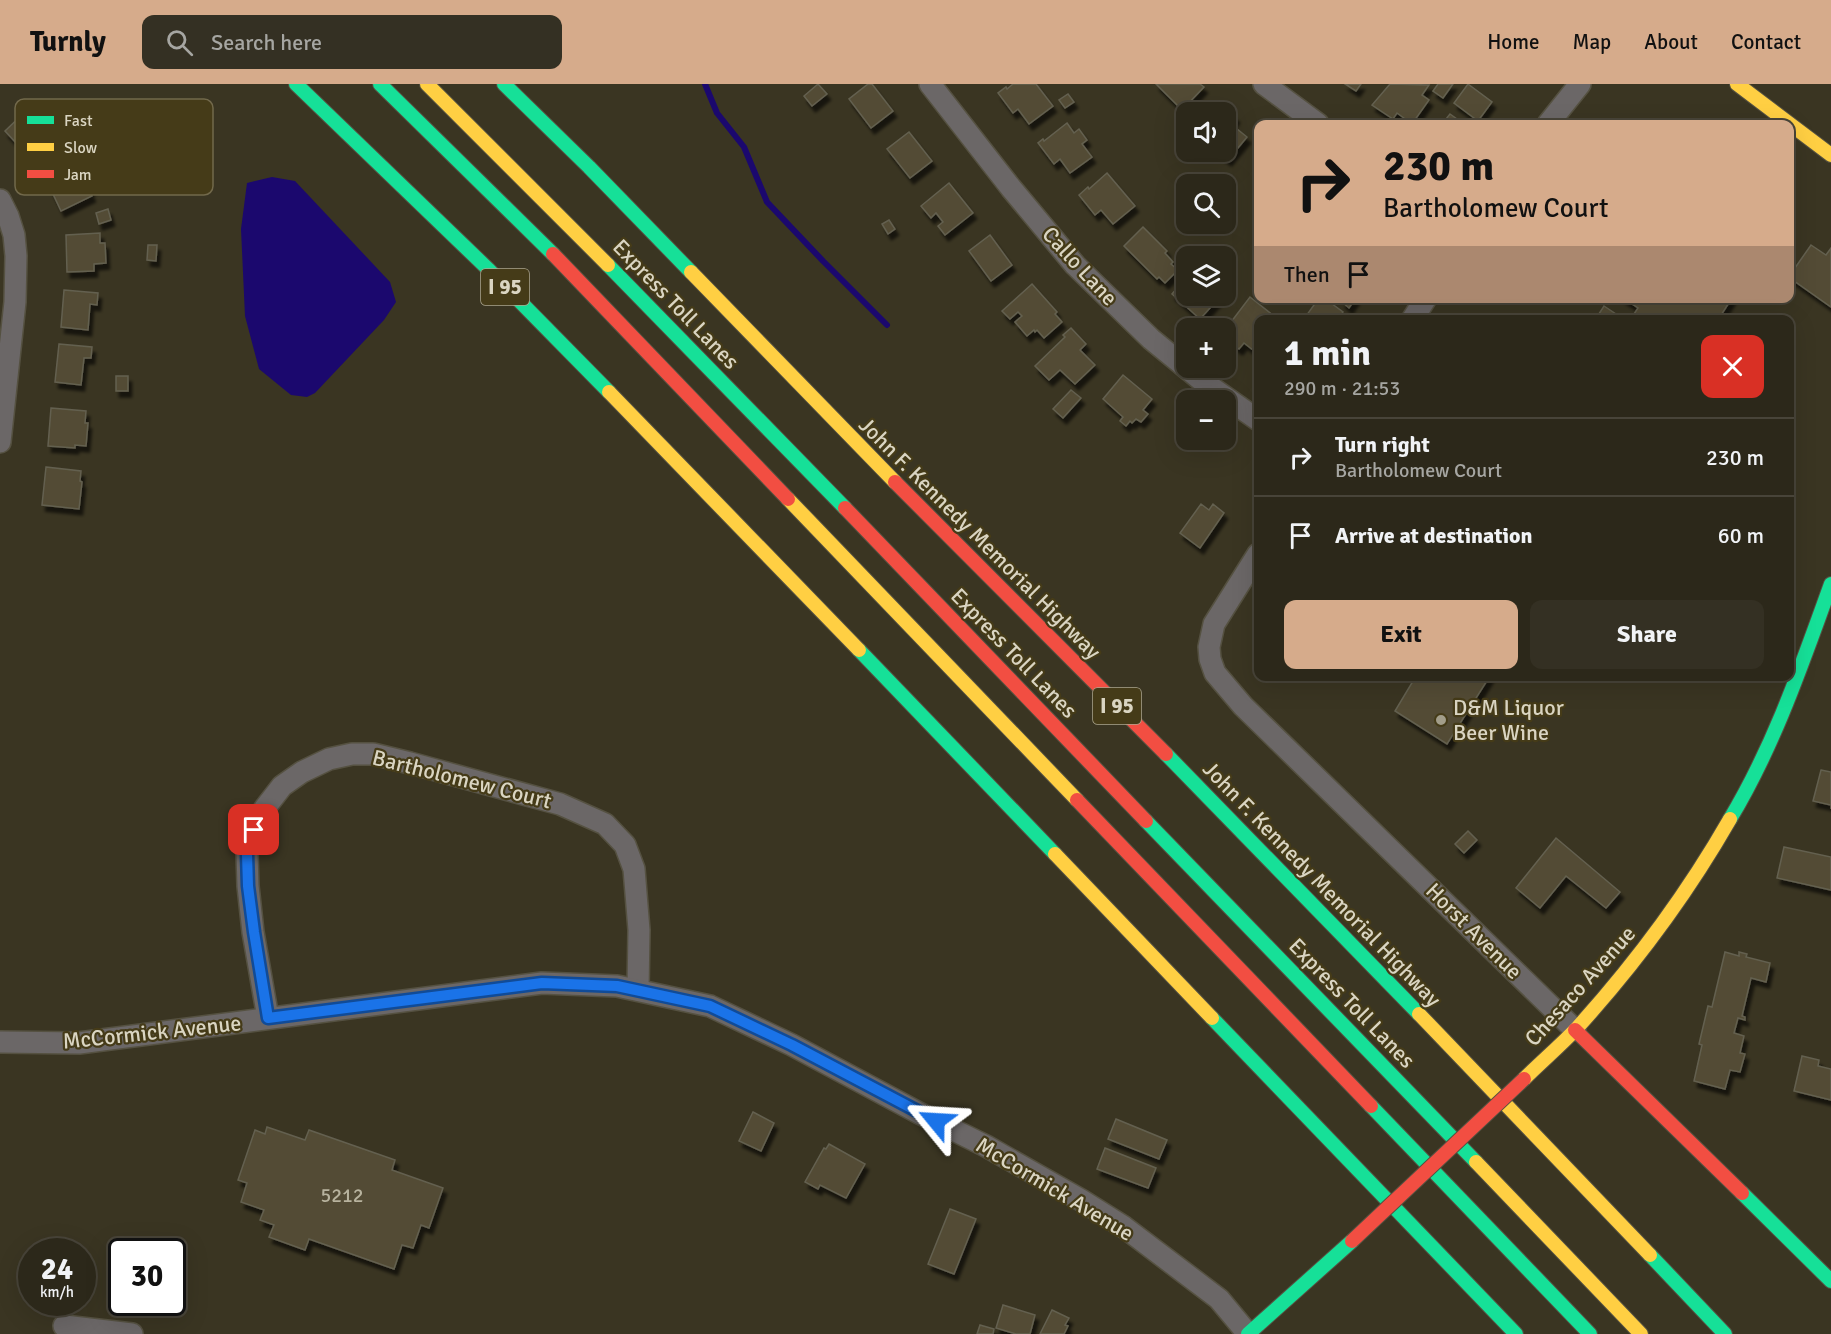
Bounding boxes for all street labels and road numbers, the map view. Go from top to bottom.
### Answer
street label: Callo Lane [1037,221,1123,311]
street label: Express Toll Lanes [607,233,745,375]
road number: I 95 [481,269,529,305]
street label: John F. Kennedy Memorial Highway [853,411,1107,665]
street label: Express Toll Lanes [945,582,1083,724]
road number: I 95 [1093,688,1141,724]
street label: Bartholomew Court [370,744,555,814]
street label: John F. Kennedy Memorial Highway [1197,755,1447,1013]
street label: Horst Avenue [1420,877,1528,985]
street label: Chesaco Avenue [1519,920,1641,1052]
street label: Express Toll Lanes [1283,932,1421,1074]
street label: McCormick Avenue [61,1009,243,1055]
street label: McCormick Avenue [971,1131,1139,1247]

